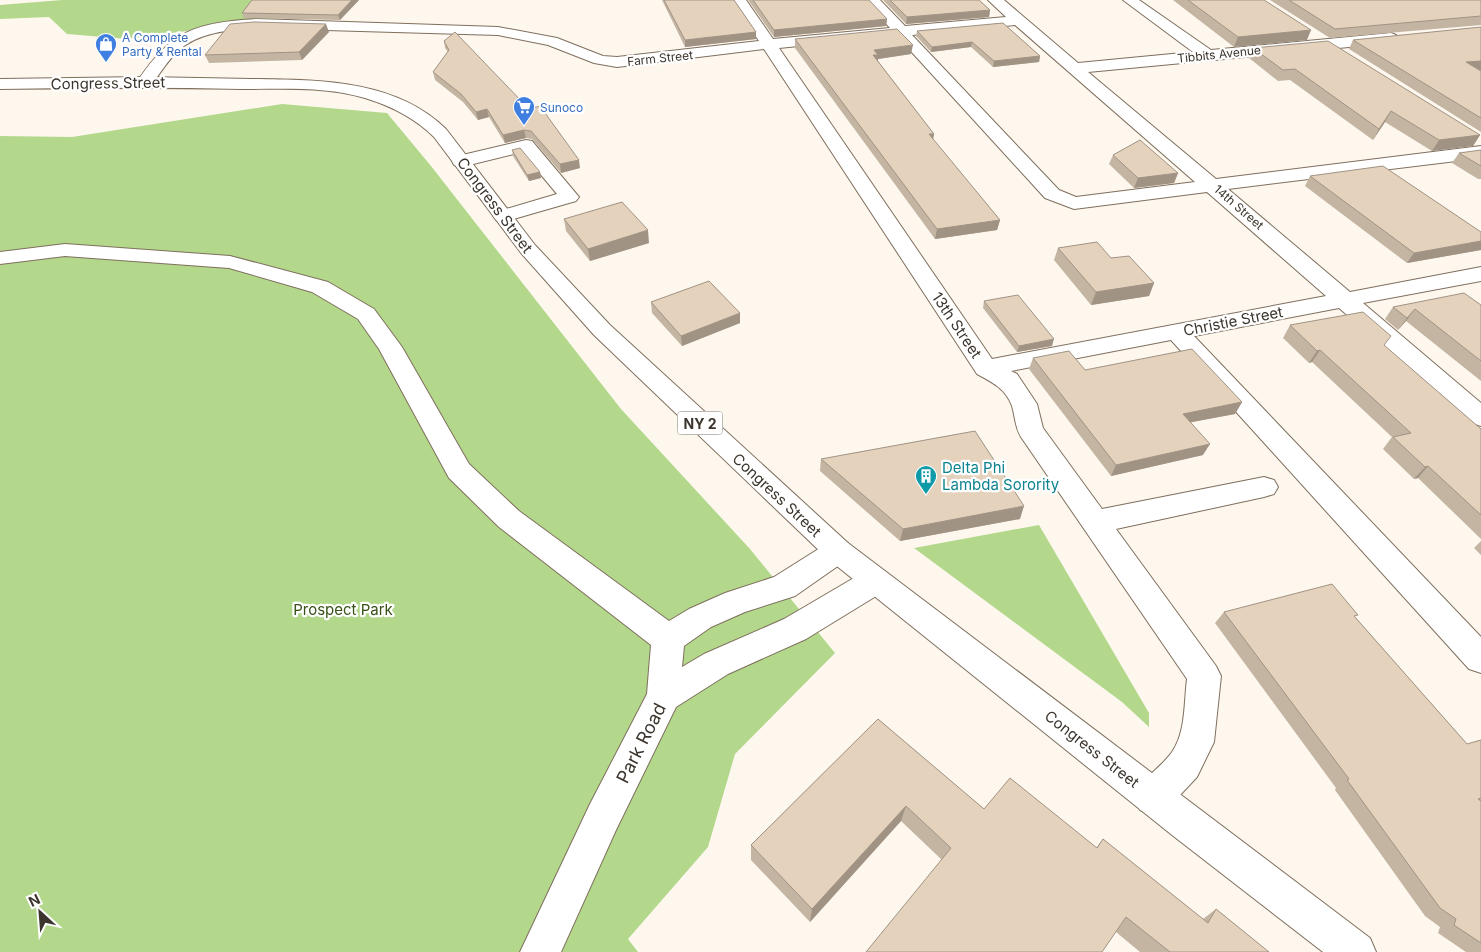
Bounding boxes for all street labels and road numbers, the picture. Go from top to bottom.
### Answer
street label: Tibbits Avenue [1176,42,1262,66]
street label: Farm Street [626,47,694,69]
street label: Congress Street [51,73,166,93]
street label: Congress Street [453,154,537,257]
street label: 14th Street [1211,181,1267,233]
street label: 13th Street [928,288,986,362]
street label: Christie Street [1182,302,1285,340]
road number: NY 2 [678,412,722,434]
street label: Congress Street [729,449,825,541]
street label: Park Road [612,699,670,787]
street label: Congress Street [1041,706,1143,792]

